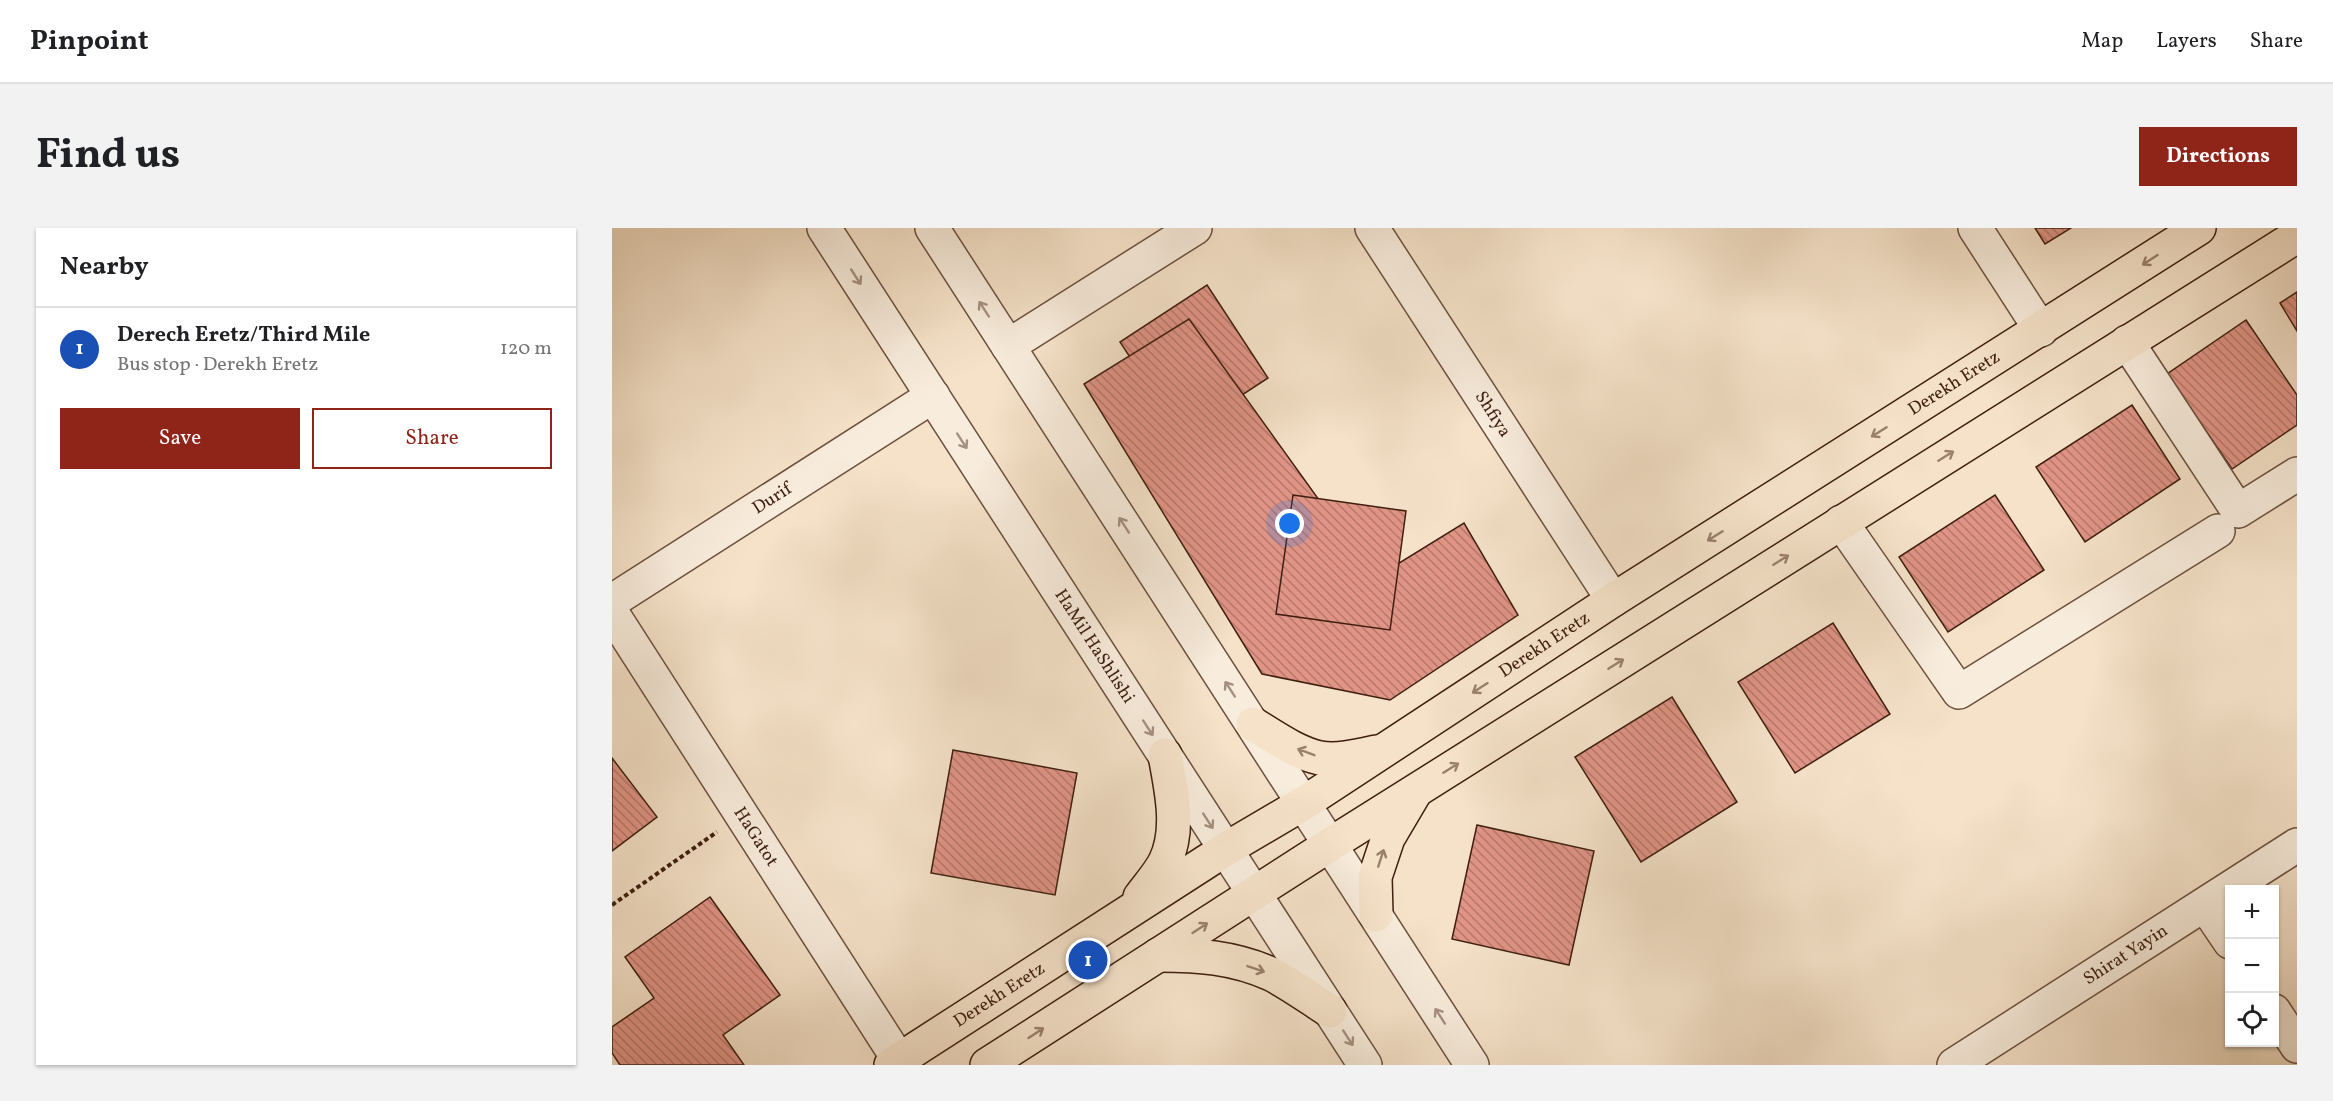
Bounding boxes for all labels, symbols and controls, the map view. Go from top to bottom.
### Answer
text: Pinpoint [30,22,148,61]
text: Map [2081,27,2123,56]
text: Layers [2156,27,2217,56]
text: Share [2250,27,2303,56]
text: Find us [36,127,180,186]
button: Directions [2139,127,2297,186]
text: Nearby [60,249,149,285]
one-way arrow [2142,254,2159,266]
one-way arrow [850,268,862,285]
one-way arrow [978,301,990,318]
text: Derech Eretz/Third Mile [117,320,370,351]
text: 1 [75,335,84,363]
text: 120 m [500,335,552,363]
street label: Derekh Eretz [1903,345,2005,422]
text: Bus stop · Derekh Eretz [117,351,318,379]
street label: Shfiya [1468,386,1517,442]
button: Save [60,408,300,469]
button: Share [312,408,552,469]
one-way arrow [1871,426,1888,438]
one-way arrow [956,432,968,449]
one-way arrow [1937,450,1954,462]
street label: Durif [748,476,798,521]
your location [1275,509,1304,538]
one-way arrow [1118,518,1130,534]
one-way arrow [1706,530,1723,543]
one-way arrow [1772,554,1789,566]
street label: HaMil HaShlishi [1048,584,1141,708]
street label: Derekh Eretz [1494,606,1595,684]
one-way arrow [1607,658,1624,670]
one-way arrow [1224,681,1236,698]
one-way arrow [1472,682,1489,694]
one-way arrow [1142,719,1154,736]
one-way arrow [1297,746,1315,757]
one-way arrow [1442,761,1459,773]
street label: HaGatot [727,802,784,872]
one-way arrow [1202,813,1215,830]
one-way arrow [1376,849,1387,868]
map controls [2225,885,2279,1047]
button: + [2225,885,2279,939]
street label: Shirat Yayin [2078,918,2173,991]
one-way arrow [1191,922,1208,934]
pin: 1 [1068,938,1108,982]
button: − [2225,939,2279,993]
street label: Derekh Eretz [949,956,1050,1034]
one-way arrow [1246,965,1265,976]
button: locate [2225,993,2279,1047]
one-way arrow [1434,1008,1446,1025]
one-way arrow [1027,1027,1044,1039]
one-way arrow [1342,1030,1354,1046]

